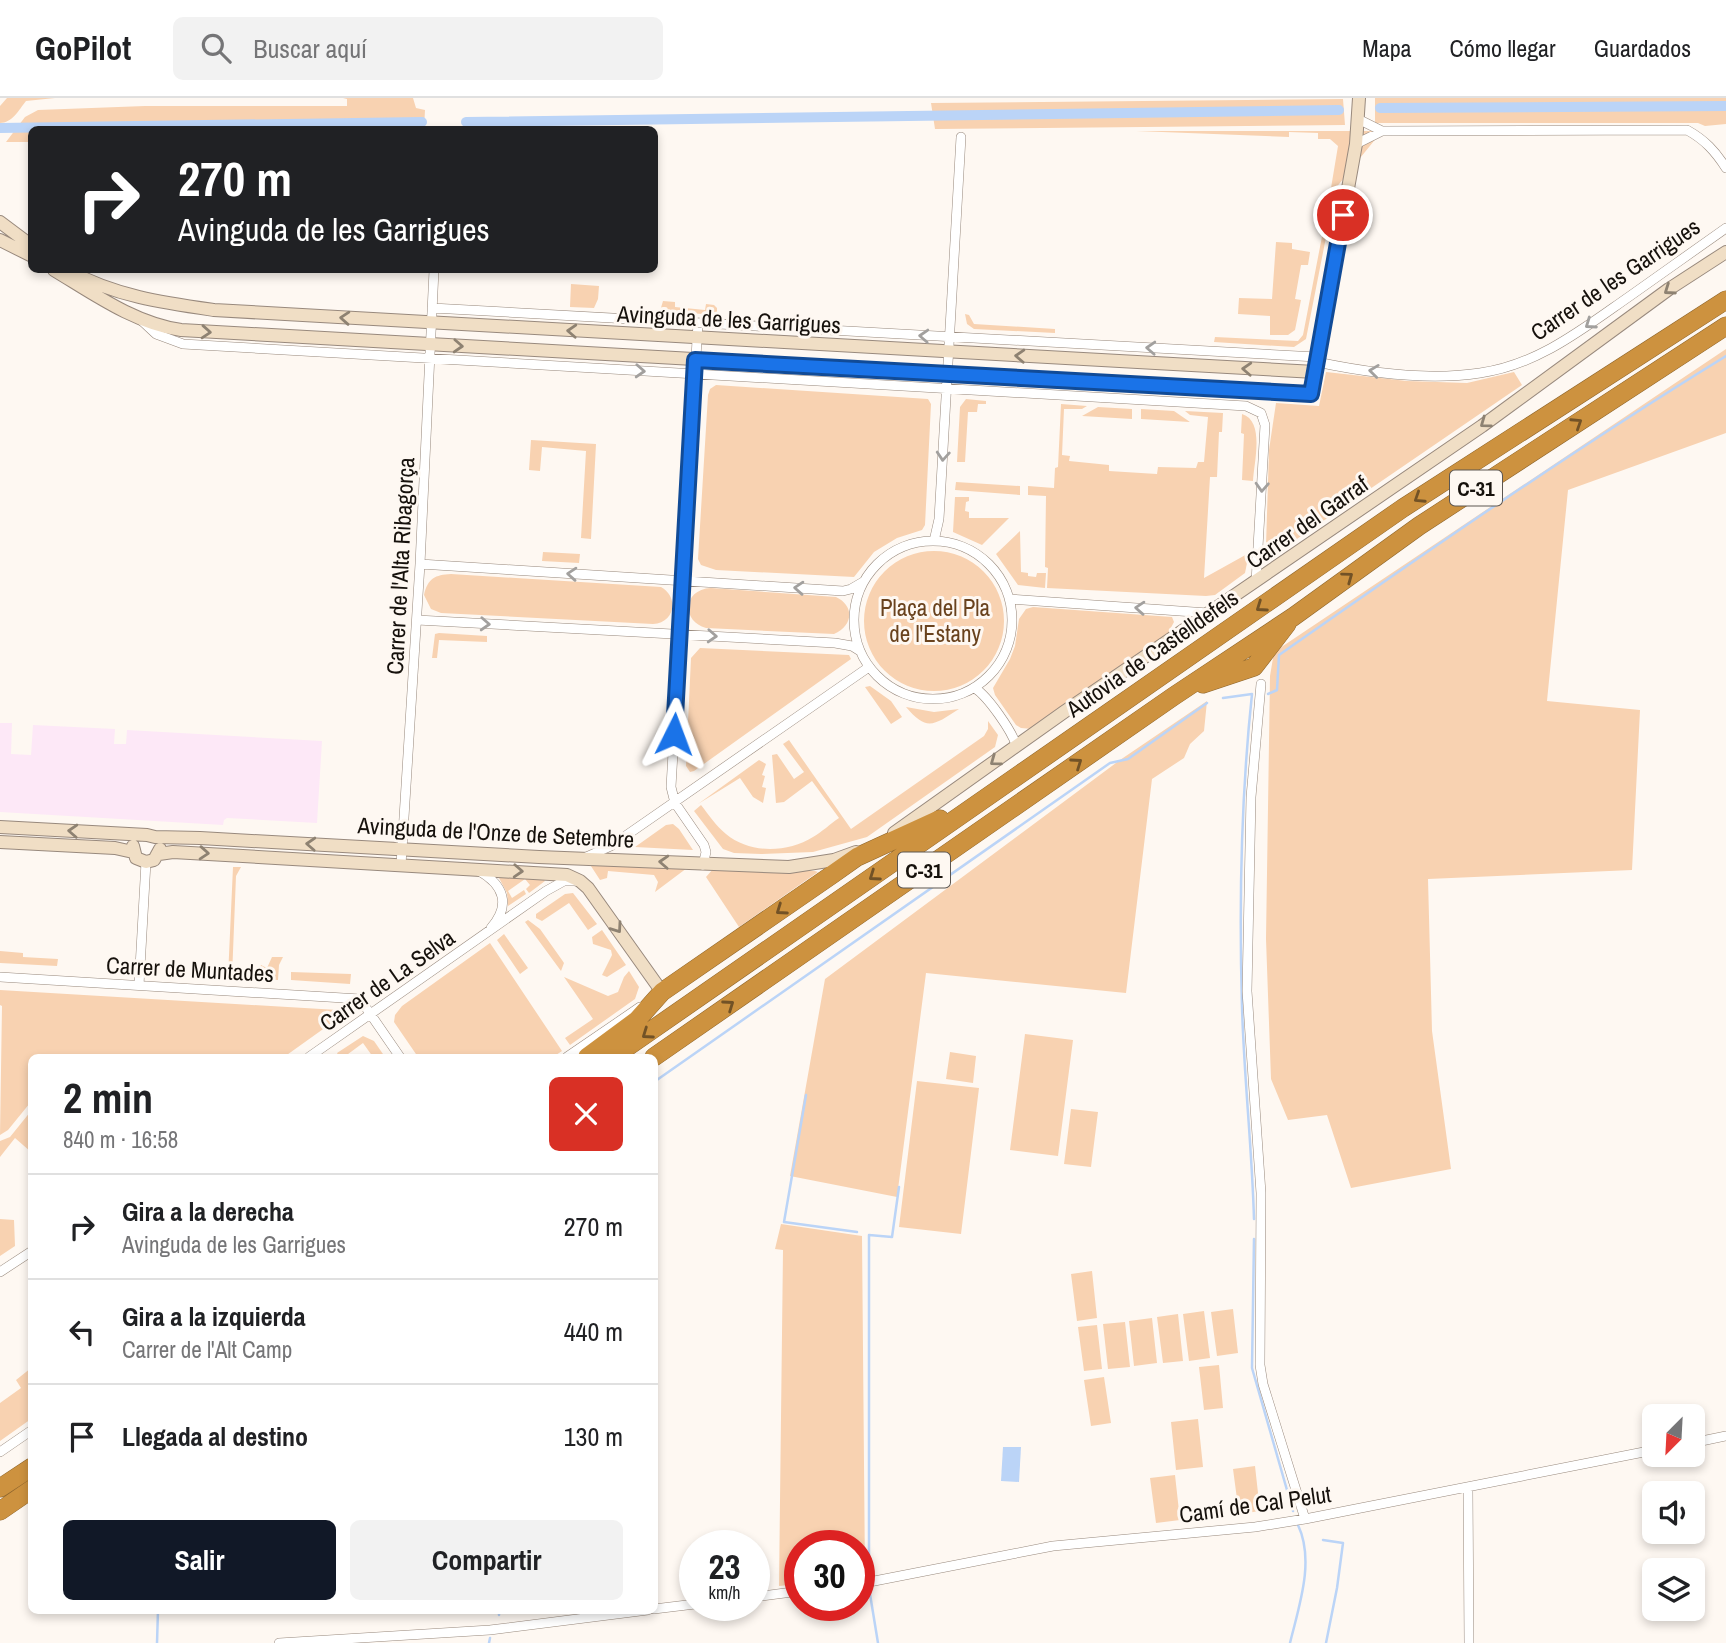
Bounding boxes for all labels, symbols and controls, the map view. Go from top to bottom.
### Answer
search box [173,17,663,80]
text: GoPilot [35,26,131,70]
icon: search [197,29,235,67]
text: Buscar aquí [253,31,367,66]
text: Mapa [1362,32,1412,64]
text: Cómo llegar [1450,32,1556,64]
text: Guardados [1594,32,1691,64]
text: 270 m [178,145,292,211]
icon: right [63,154,154,245]
pin [1313,185,1373,245]
icon: arrive [1324,196,1362,234]
text: Avinguda de les Garrigues [178,208,490,251]
street label: Carrer de les Garrigues [1524,211,1706,347]
one-way arrow [1664,282,1677,294]
street label: Avinguda de les Garrigues [615,298,842,340]
one-way arrow [339,311,350,326]
one-way arrow [1585,316,1598,328]
one-way arrow [201,324,212,339]
one-way arrow [566,324,577,339]
one-way arrow [918,328,929,343]
one-way arrow [452,339,463,354]
one-way arrow [1146,341,1157,356]
one-way arrow [1014,349,1025,364]
one-way arrow [1241,361,1252,376]
one-way arrow [635,363,646,378]
one-way arrow [1368,363,1380,378]
one-way arrow [1480,415,1493,428]
one-way arrow [1569,418,1582,431]
one-way arrow [936,451,951,462]
street label: Carrer de l'Alta Ribagorça [379,456,421,675]
street label: Carrer del Garraf [1240,468,1375,576]
road number: C-31 [1450,470,1502,506]
one-way arrow [1254,482,1269,493]
one-way arrow [1414,489,1427,502]
one-way arrow [566,566,577,581]
one-way arrow [1340,573,1353,585]
one-way arrow [793,581,804,596]
street label: Autovia de Castelldefels [1059,582,1244,725]
park label: Plaça del Pla de l'Estany [880,592,991,649]
one-way arrow [1256,599,1269,611]
one-way arrow [1134,601,1145,616]
one-way arrow [479,616,490,631]
one-way arrow [707,628,718,643]
position arrow [637,697,711,771]
one-way arrow [990,753,1003,765]
one-way arrow [1069,759,1082,771]
street label: Avinguda de l'Onze de Setembre [356,809,635,855]
one-way arrow [68,823,79,838]
one-way arrow [305,837,316,852]
one-way arrow [199,846,210,861]
road number: C-31 [898,852,950,888]
one-way arrow [658,855,669,870]
one-way arrow [513,864,524,879]
one-way arrow [869,868,882,880]
one-way arrow [776,902,789,914]
one-way arrow [609,920,622,933]
street label: Carrer de La Selva [313,922,461,1038]
street label: Carrer de Muntades [105,949,275,989]
one-way arrow [721,1001,734,1013]
one-way arrow [642,1026,655,1038]
text: 2 min [63,1070,153,1126]
button: close [549,1077,623,1151]
text: 840 m · 16:58 [63,1124,178,1155]
text: Gira a la derecha [122,1194,294,1229]
icon: right [63,1208,101,1246]
text: 270 m [564,1209,623,1244]
text: Avinguda de les Garrigues [122,1229,346,1260]
text: Gira a la izquierda [122,1299,306,1334]
icon: left [63,1313,101,1351]
text: 440 m [564,1314,623,1349]
text: Carrer de l'Alt Camp [122,1334,292,1365]
north arrow [1642,1404,1704,1466]
map controls [1642,1404,1705,1621]
icon: arrive [63,1418,101,1456]
text: Llegada al destino [122,1419,308,1454]
text: 130 m [564,1419,623,1454]
street label: Camí de Cal Pelut [1177,1478,1333,1530]
button: sound [1642,1481,1705,1544]
button: Salir [63,1520,336,1600]
button: Compartir [350,1520,623,1600]
speed limit sign: 30 [784,1530,875,1621]
text: 23 [709,1543,740,1590]
button: layers [1642,1558,1705,1621]
text: km/h [709,1580,741,1605]

